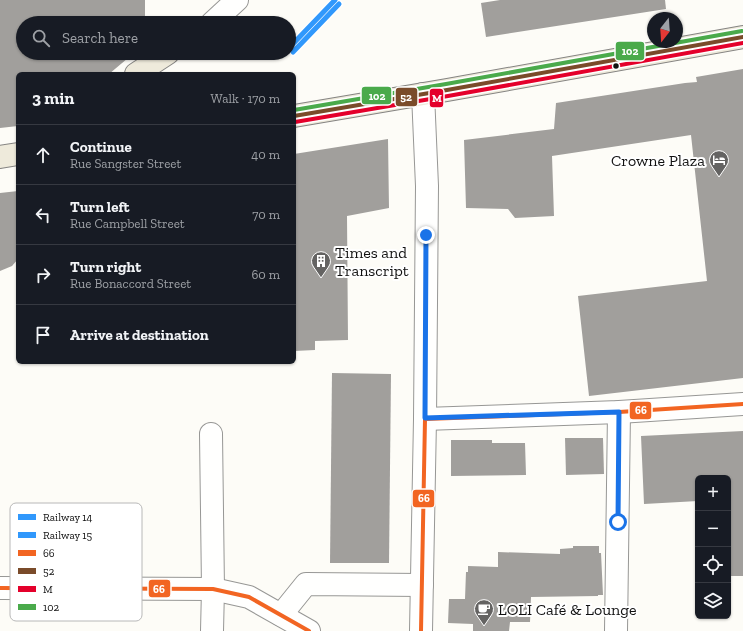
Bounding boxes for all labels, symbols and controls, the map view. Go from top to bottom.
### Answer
north arrow [647,12,683,48]
search box [16,16,296,60]
icon: search [30,27,52,49]
text: Search here [62,29,138,47]
line badge: 102 [615,41,645,61]
text: 102 [622,45,638,58]
unlabelled marker [611,61,621,71]
line badge: 102 [361,86,392,105]
line badge: 52 [395,87,418,107]
text: 3 min [32,88,74,108]
line badge: M [429,88,444,108]
text: 102 [369,90,385,103]
text: Walk · 170 m [211,91,280,106]
text: 52 [400,91,412,104]
text: M [432,92,442,105]
text: Continue [70,138,132,156]
icon: ahead [32,144,54,166]
text: 40 m [251,147,280,162]
hotel icon: Crowne Plaza [708,149,730,177]
place label: Crowne Plaza [611,151,705,170]
text: Rue Sangster Street [70,156,181,171]
text: Turn left [70,198,130,216]
icon: left [32,204,54,226]
text: 70 m [252,207,280,222]
text: Rue Campbell Street [70,216,185,231]
route end [417,226,435,244]
place label: Times and Transcript [335,243,409,280]
building icon: Times and Transcript [310,250,332,278]
text: Turn right [70,258,141,276]
icon: right [32,264,54,286]
text: 60 m [251,267,280,282]
text: Rue Bonaccord Street [70,276,191,291]
icon: arrive [32,324,54,346]
text: Arrive at destination [70,326,209,344]
line badge: 66 [629,401,652,420]
text: 66 [635,404,647,417]
map controls [695,475,731,619]
button: + [695,475,731,511]
line badge: 66 [412,489,435,508]
text: 66 [418,492,430,505]
legend [10,503,142,621]
text: Railway 14 [43,511,93,524]
button: − [695,511,731,547]
route start [609,513,627,531]
text: Railway 15 [43,529,93,542]
text: 66 [43,547,55,560]
button: locate [695,547,731,583]
text: 52 [43,565,55,578]
line badge: 66 [148,579,171,598]
text: M [43,583,53,596]
text: 66 [153,583,165,596]
button: layers [695,583,731,619]
cafe icon: LOLI Café & Lounge [473,598,495,626]
place label: LOLI Café & Lounge [498,600,637,619]
text: 102 [43,601,60,614]

